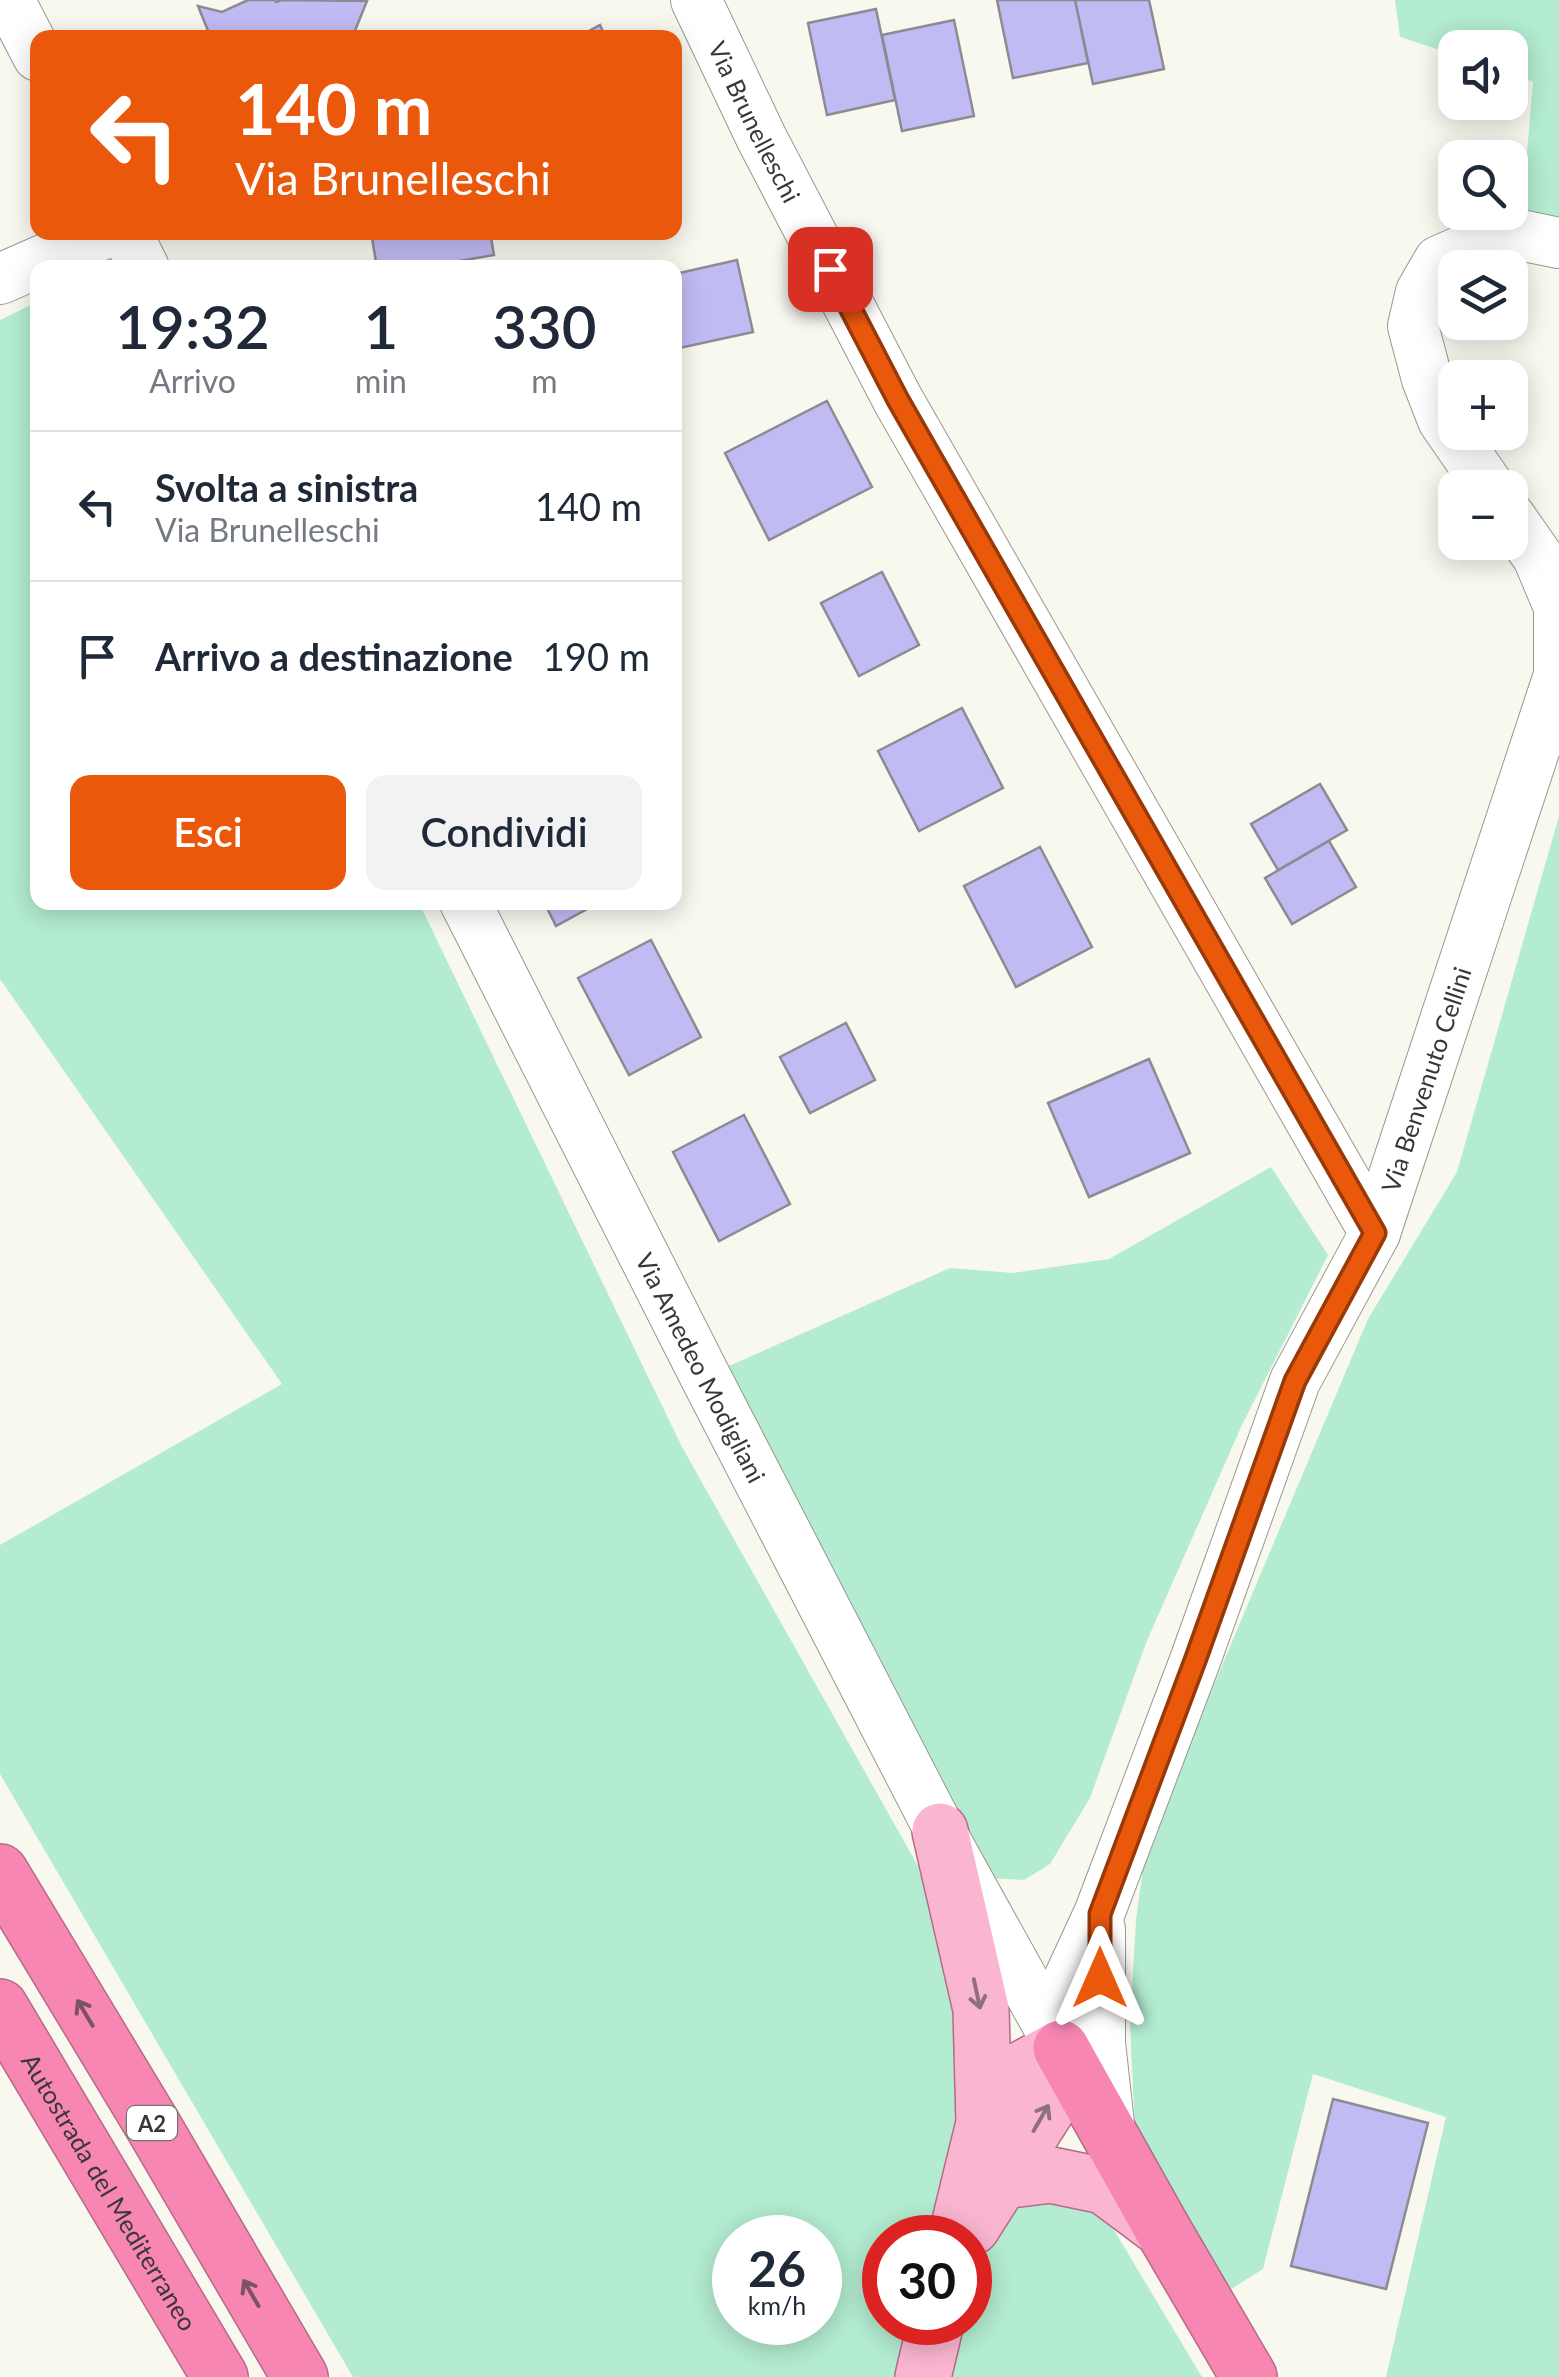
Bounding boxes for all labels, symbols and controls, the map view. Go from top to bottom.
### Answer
map controls [1438,30,1528,560]
button: sound [1438,30,1528,120]
street label: Via Brunelleschi [703,36,807,207]
text: 140 m [235,66,432,150]
icon: left [70,70,200,200]
button: search [1438,140,1528,230]
text: Via Brunelleschi [235,151,551,205]
pin [788,227,873,312]
icon: arrive [803,242,858,297]
button: layers [1438,250,1528,340]
text: 19:32 [115,290,270,362]
text: 1 [364,290,398,362]
text: 330 [492,290,597,362]
button: + [1438,360,1528,450]
text: Arrivo [149,361,236,400]
text: min [355,361,407,400]
text: m [531,361,558,400]
text: Svolta a sinistra [155,464,418,510]
button: − [1438,470,1528,560]
icon: left [70,479,125,534]
text: 140 m [535,483,642,529]
text: Via Brunelleschi [155,510,380,549]
icon: arrive [70,629,125,684]
text: Arrivo a destinazione [155,633,513,679]
text: 190 m [543,633,650,679]
button: Esci [70,775,346,890]
button: Condividi [366,775,642,890]
street label: Via Benvenuto Cellini [1375,963,1477,1196]
street label: Via Amedeo Modigliani [630,1248,772,1487]
position arrow [1048,1926,1152,2030]
one-way arrow [969,1977,988,2009]
one-way arrow [75,1999,95,2028]
street label: Autostrada del Mediterraneo [16,2048,204,2336]
one-way arrow [1032,2104,1052,2133]
road number: A2 [127,2106,177,2140]
speed limit sign: 30 [862,2215,992,2345]
text: 26 [748,2238,806,2298]
one-way arrow [241,2279,261,2308]
text: km/h [748,2290,806,2320]

